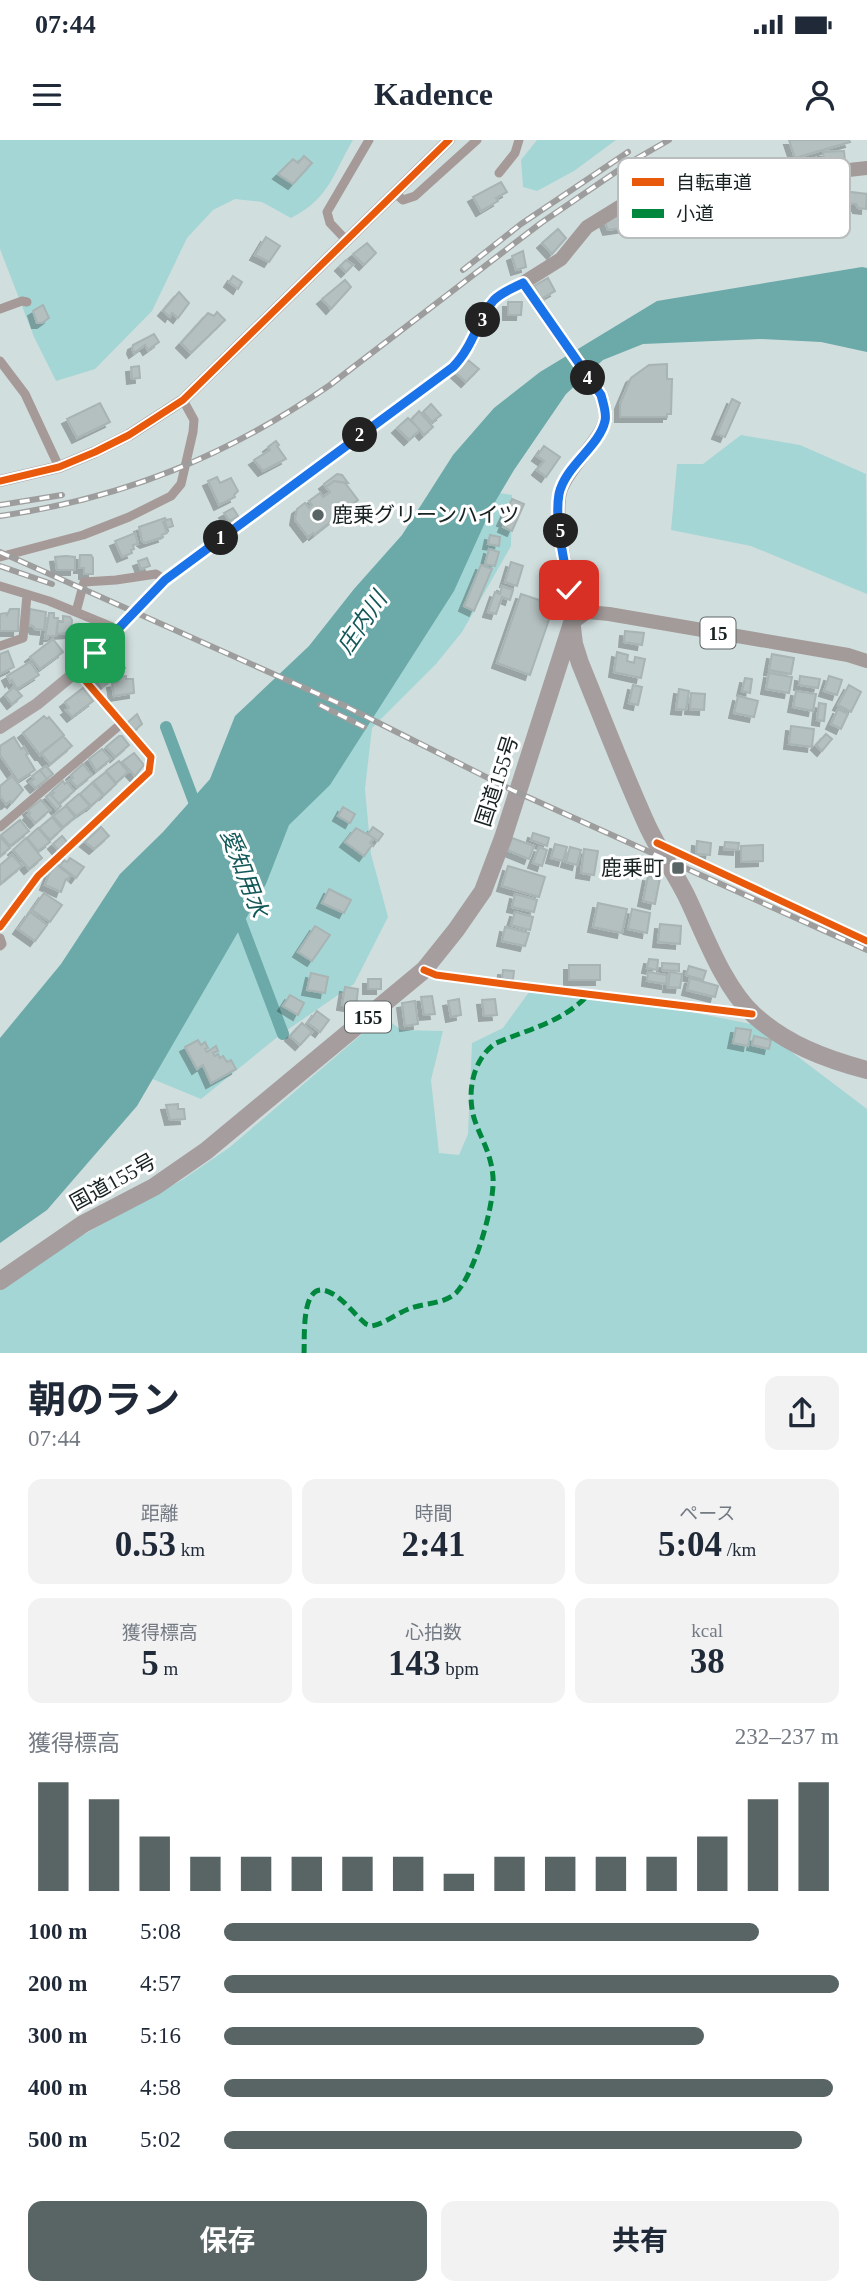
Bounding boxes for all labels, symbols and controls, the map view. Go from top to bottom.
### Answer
text: 07:44 [35,10,96,39]
icon: menu [28,76,66,114]
text: Kadence [374,76,493,112]
icon: person [801,76,839,114]
legend [618,158,850,238]
text: 自転車道 [676,172,752,193]
text: 小道 [676,203,714,224]
pin: 3 [466,302,500,338]
text: 3 [478,309,487,330]
pin: 4 [570,360,606,396]
text: 4 [583,367,592,388]
pin: 2 [342,418,378,452]
text: 2 [355,424,364,445]
place label: 鹿乗グリーンハイツ [332,503,520,527]
marker: 鹿乗グリーンハイツ [310,507,326,523]
pin: 5 [544,514,578,548]
pin: 1 [204,520,238,556]
text: 5 [556,520,565,541]
text: 1 [216,527,225,548]
pin [539,560,599,620]
icon: check [550,571,588,609]
water label: 庄内川 [332,585,393,659]
road number: 15 [700,618,736,648]
pin [65,623,125,683]
icon: arrive [76,634,114,672]
street label: 国道155号 [471,732,523,830]
water label: 愛知用水 [216,826,273,923]
place label: 鹿乗町 [601,856,664,880]
marker: 鹿乗町 [670,860,686,876]
road number: 155 [345,1002,391,1032]
street label: 国道155号 [66,1149,160,1215]
button: share [765,1376,839,1450]
text: 朝のラン [28,1379,180,1421]
text: 07:44 [28,1426,80,1451]
text: 距離 [141,1503,179,1524]
text: 時間 [414,1503,453,1524]
text: ペース [679,1503,735,1524]
text: 0.53 [115,1525,176,1564]
text: 2:41 [401,1525,466,1564]
text: 5:04 [658,1525,722,1564]
text: km [176,1539,205,1560]
text: /km [722,1539,756,1560]
text: kcal [691,1620,723,1641]
text: 獲得標高 [122,1622,198,1643]
text: 心拍数 [405,1622,462,1643]
text: 38 [690,1642,725,1681]
text: 5 [141,1644,159,1683]
text: 143 [388,1644,440,1683]
text: m [159,1658,178,1679]
text: bpm [440,1658,479,1679]
text: 232–237 m [735,1724,839,1749]
text: 獲得標高 [28,1731,120,1756]
text: 100 m [28,1919,87,1944]
text: 5:08 [140,1919,181,1944]
text: 200 m [28,1971,87,1996]
text: 4:57 [140,1971,181,1996]
text: 300 m [28,2023,87,2048]
text: 5:16 [140,2023,181,2048]
text: 400 m [28,2075,87,2100]
text: 4:58 [140,2075,181,2100]
text: 500 m [28,2127,87,2152]
text: 5:02 [140,2127,181,2152]
button: 保存 [28,2201,427,2281]
button: 共有 [441,2201,839,2281]

